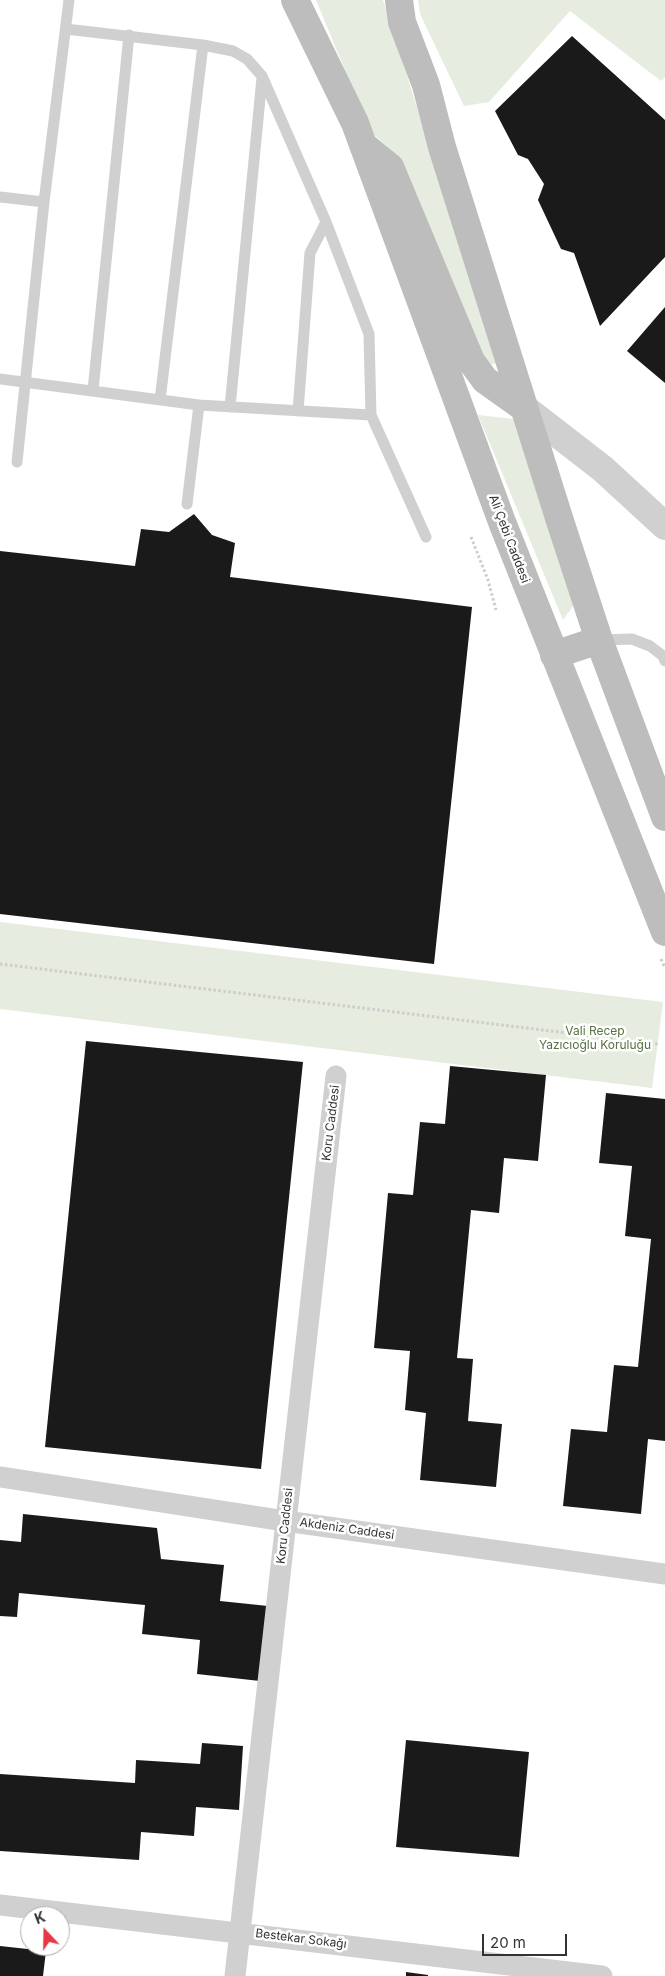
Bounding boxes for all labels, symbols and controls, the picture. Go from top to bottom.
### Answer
street label: Ali Çebi Caddesi [486,493,532,585]
park label: Vali Recep Yazıcıoğlu Koruluğu [539,1024,651,1052]
street label: Koru Caddesi [319,1084,343,1162]
street label: Koru Caddesi [274,1487,296,1565]
street label: Akdeniz Caddesi [299,1515,395,1543]
north arrow [20,1906,70,1956]
text: K [32,1908,48,1927]
scale bar [485,1924,570,1956]
street label: Bestekar Sokağı [255,1926,347,1952]
text: 20 m [490,1933,526,1952]

